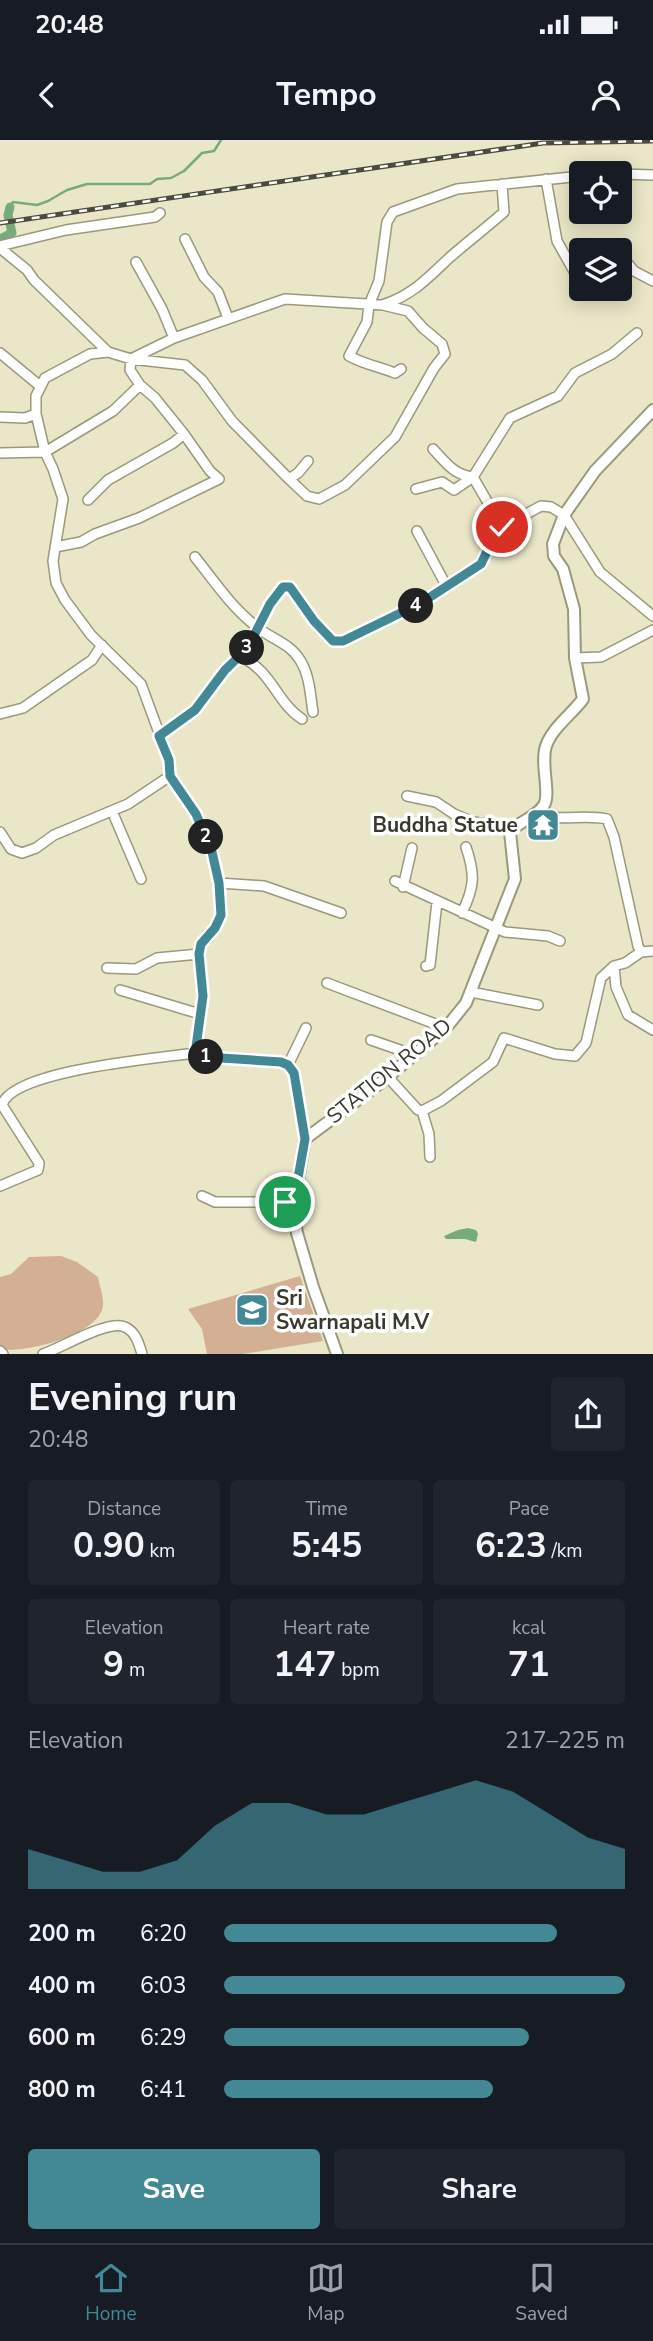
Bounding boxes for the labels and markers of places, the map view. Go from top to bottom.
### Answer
pin [472,497,532,557]
pin: 4 [398,588,434,624]
pin: 3 [230,630,264,666]
temple icon: Buddha Statue [524,806,562,844]
place label: Buddha Statue [372,811,518,839]
pin: 2 [188,820,224,854]
pin: 1 [188,1040,224,1074]
pin [255,1172,315,1232]
place label: Sri Swarnapali M.V [276,1284,430,1336]
school or university icon: Sri Swarnapali M.V [233,1291,271,1329]

